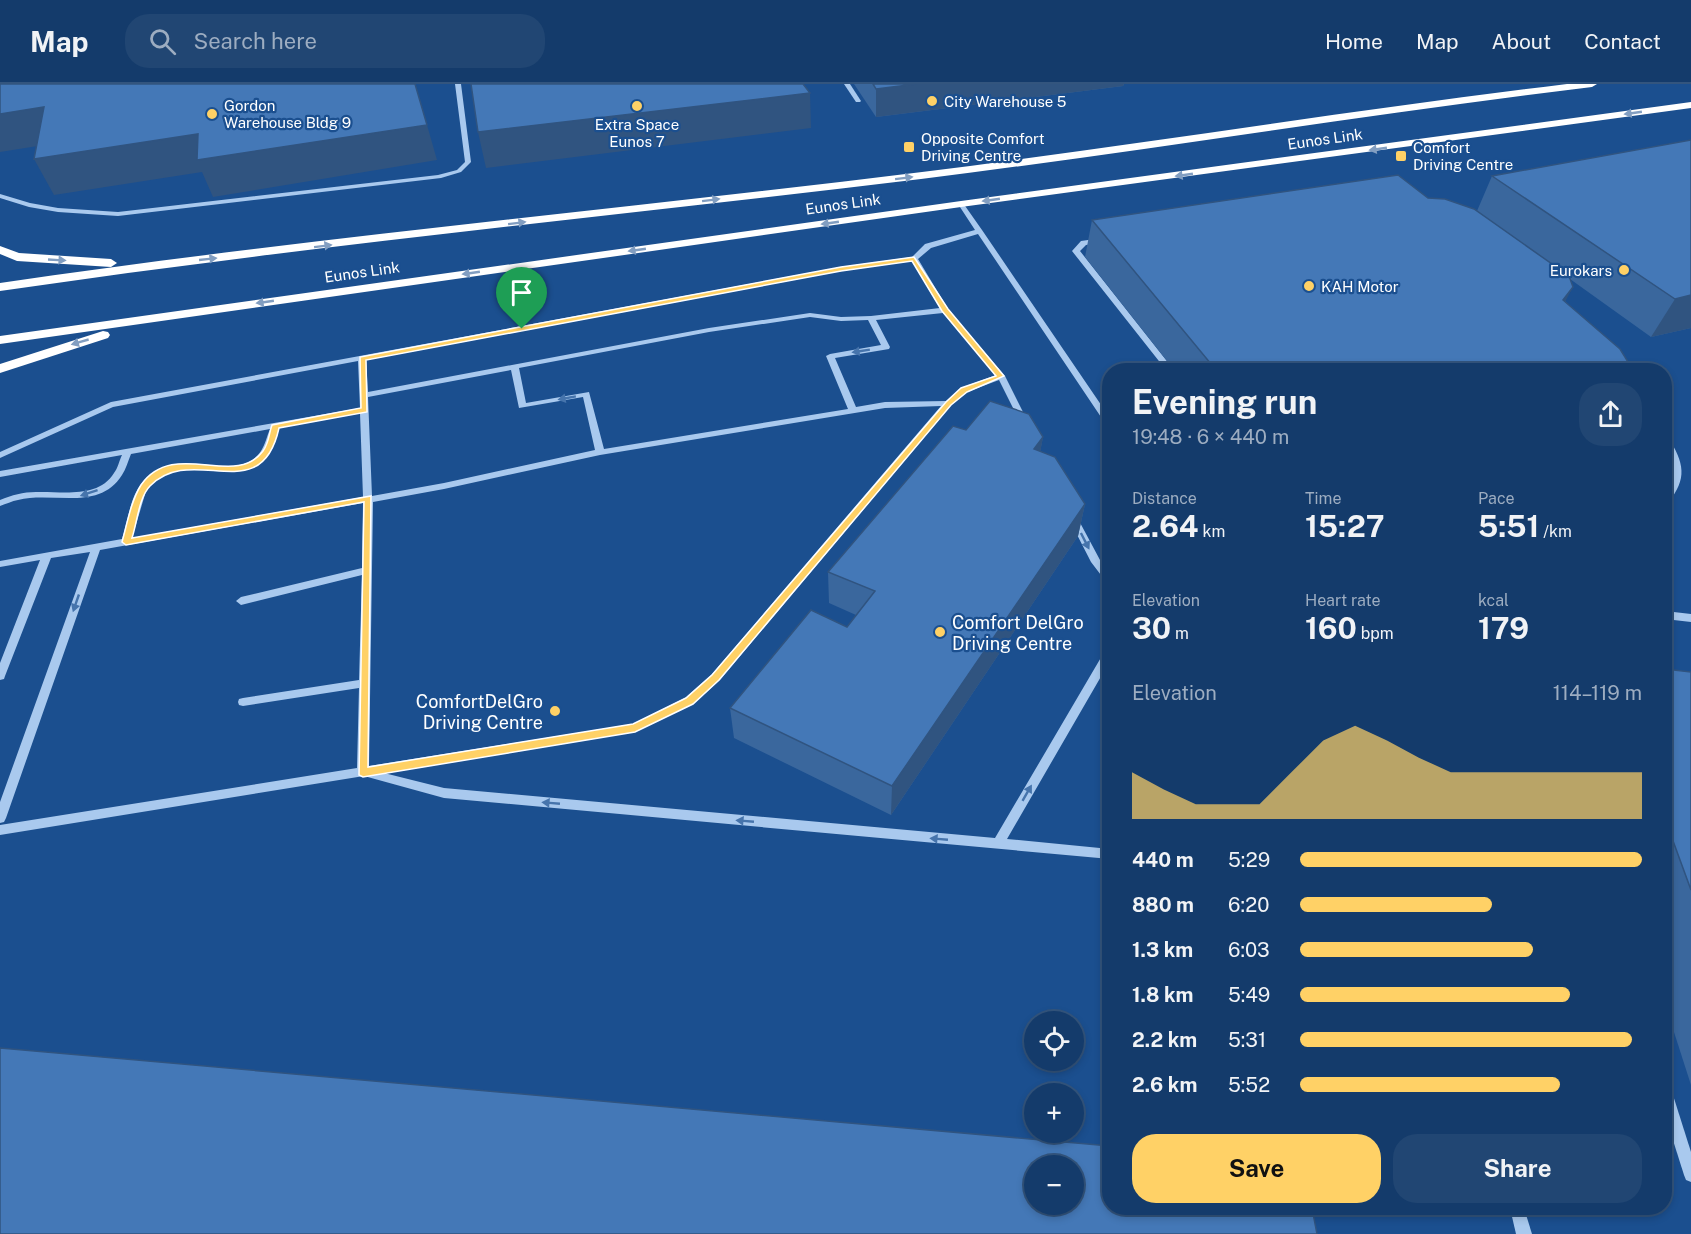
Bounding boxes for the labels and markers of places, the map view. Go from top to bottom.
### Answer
place label: City Warehouse 5 [944,93,1066,110]
marker: City Warehouse 5 [925,94,939,108]
place label: Gordon Warehouse Bldg 9 [224,97,351,131]
marker: Extra Space Eunos 7 [630,99,644,113]
marker: Gordon Warehouse Bldg 9 [205,107,219,121]
place label: Extra Space Eunos 7 [595,116,679,150]
place label: Opposite Comfort Driving Centre [921,130,1045,164]
place label: Comfort Driving Centre [1413,139,1513,173]
marker: Opposite Comfort Driving Centre [902,140,916,154]
marker: Comfort Driving Centre [1394,149,1408,163]
place label: Eurokars [1550,262,1612,279]
marker: Eurokars [1617,263,1631,277]
pin [496,267,547,329]
place label: KAH Motor [1321,278,1399,295]
marker: KAH Motor [1302,279,1316,293]
place label: Comfort DelGro Driving Centre [952,612,1084,654]
marker: Comfort DelGro Driving Centre [933,625,947,639]
place label: ComfortDelGro Driving Centre [416,691,543,733]
marker: ComfortDelGro Driving Centre [548,704,562,718]

